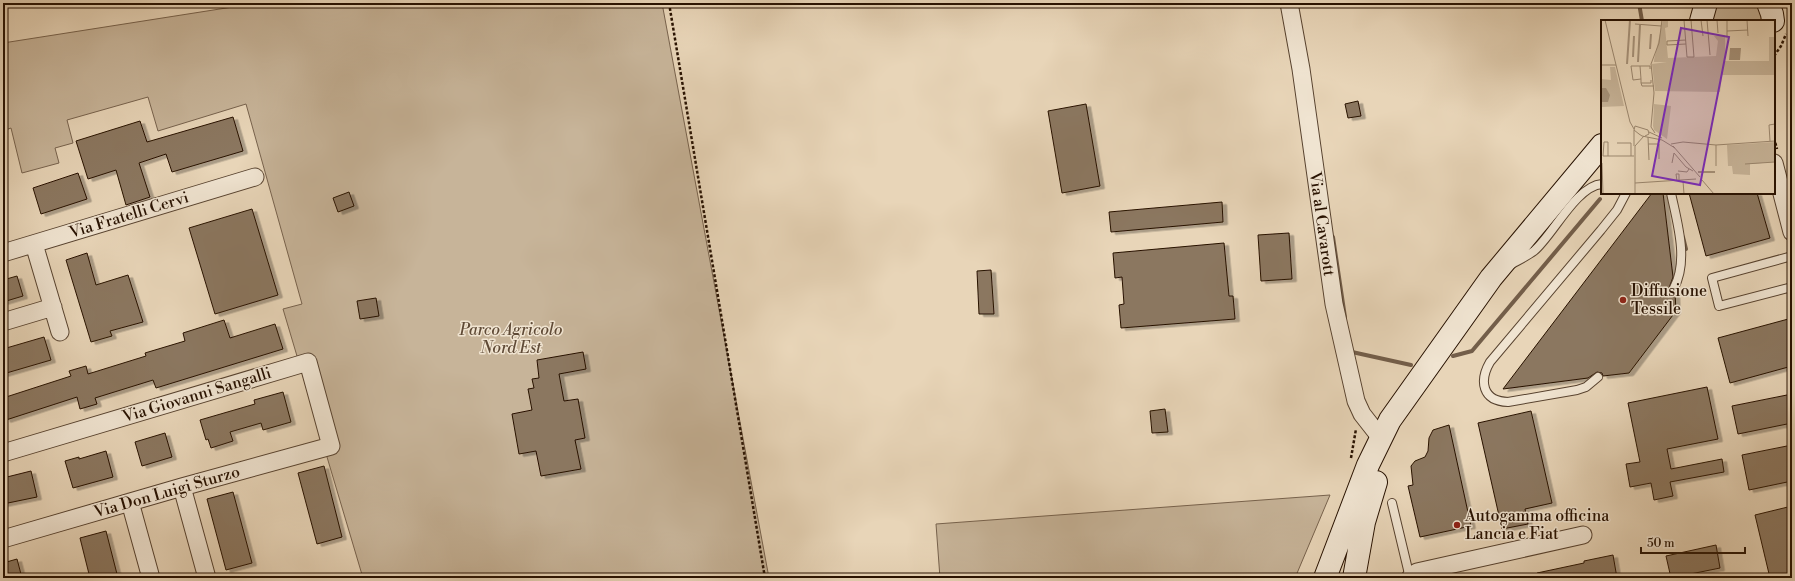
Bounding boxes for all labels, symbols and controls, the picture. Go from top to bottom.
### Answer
inset map [1601,20,1775,194]
street label: Via al Cavarott [1305,170,1339,278]
street label: Via Fratelli Cervi [66,187,191,243]
place label: Diffusione Tessile [1631,281,1707,319]
marker: Diffusione Tessile [1618,295,1628,305]
park label: Parco Agricolo Nord Est [459,320,562,358]
street label: Via Giovanni Sangalli [119,363,274,427]
street label: Via Don Luigi Sturzo [91,462,242,523]
place label: Autogamma officina Lancia e Fiat [1464,506,1610,544]
marker: Autogamma officina Lancia e Fiat [1452,520,1462,530]
scale bar [1641,529,1745,555]
text: 50 m [1647,536,1675,551]

